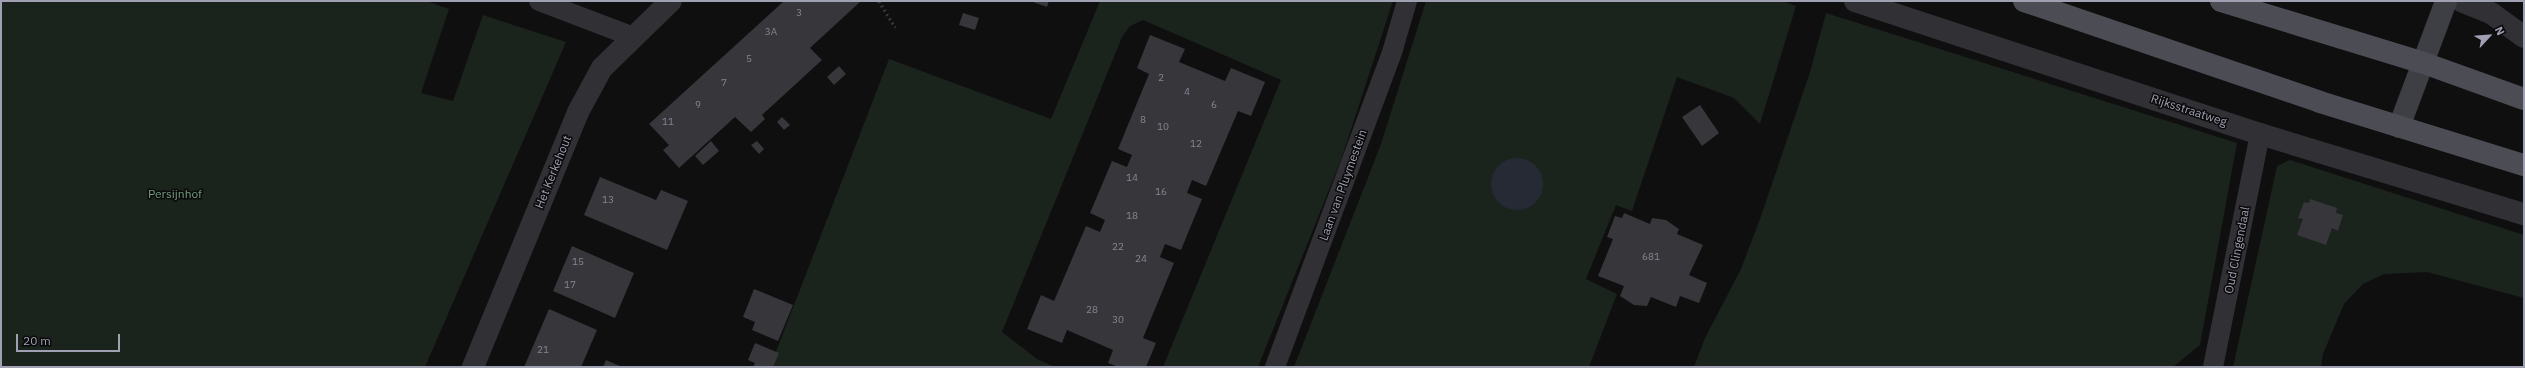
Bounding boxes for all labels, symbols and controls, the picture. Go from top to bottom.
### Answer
house number: 3 [796,7,802,19]
north arrow [2469,16,2509,56]
text: N [2492,24,2508,37]
house number: 3A [765,26,777,38]
house number: 5 [746,53,752,65]
house number: 2 [1158,72,1164,84]
house number: 7 [721,77,727,89]
house number: 4 [1184,86,1190,98]
street label: Rijksstraatweg [2149,91,2229,129]
house number: 9 [695,99,701,111]
house number: 6 [1211,99,1217,111]
house number: 8 [1140,114,1146,126]
house number: 11 [662,116,674,128]
house number: 10 [1157,121,1169,133]
street label: Laan van Pluymestein [1316,128,1370,242]
street label: Het Kerkehout [532,133,574,211]
house number: 12 [1190,138,1202,150]
house number: 14 [1126,172,1138,184]
house number: 16 [1155,186,1167,198]
park label: Persijnhof [148,187,202,201]
house number: 13 [602,194,614,206]
street label: Oud Clingendaal [2222,205,2252,295]
house number: 18 [1126,210,1138,222]
house number: 22 [1112,241,1124,253]
house number: 681 [1642,251,1660,263]
house number: 24 [1135,253,1147,265]
house number: 15 [572,256,584,268]
house number: 17 [564,279,576,291]
house number: 28 [1086,304,1098,316]
house number: 30 [1112,314,1124,326]
scale bar [18,326,122,352]
text: 20 m [23,333,51,348]
house number: 21 [537,344,549,356]

